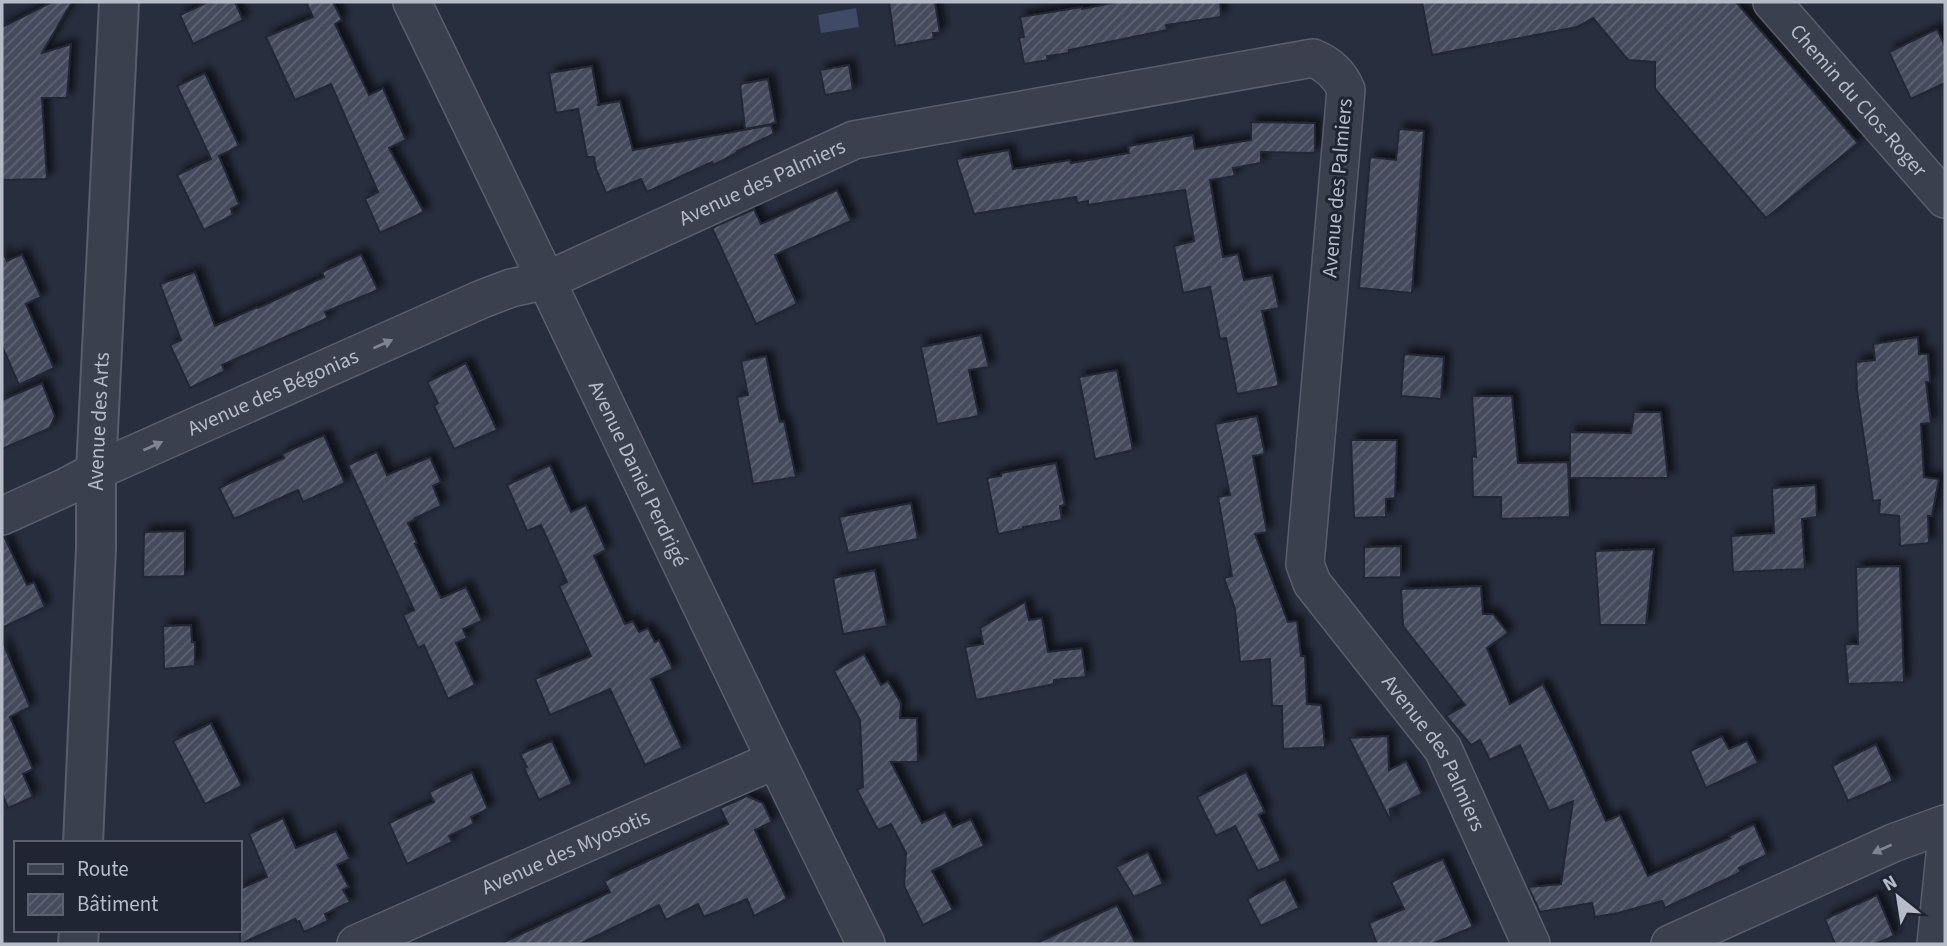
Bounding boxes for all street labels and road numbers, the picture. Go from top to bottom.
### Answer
street label: Chemin du Clos-Roger [1783,17,1934,184]
street label: Avenue des Palmiers [1314,97,1360,279]
street label: Avenue des Palmiers [674,131,850,233]
street label: Avenue des Bégonias [183,341,363,443]
street label: Avenue des Arts [81,351,117,491]
street label: Avenue Daniel Perdrigé [581,375,696,572]
street label: Avenue des Palmiers [1375,668,1493,836]
street label: Avenue des Myosotis [477,802,655,902]

